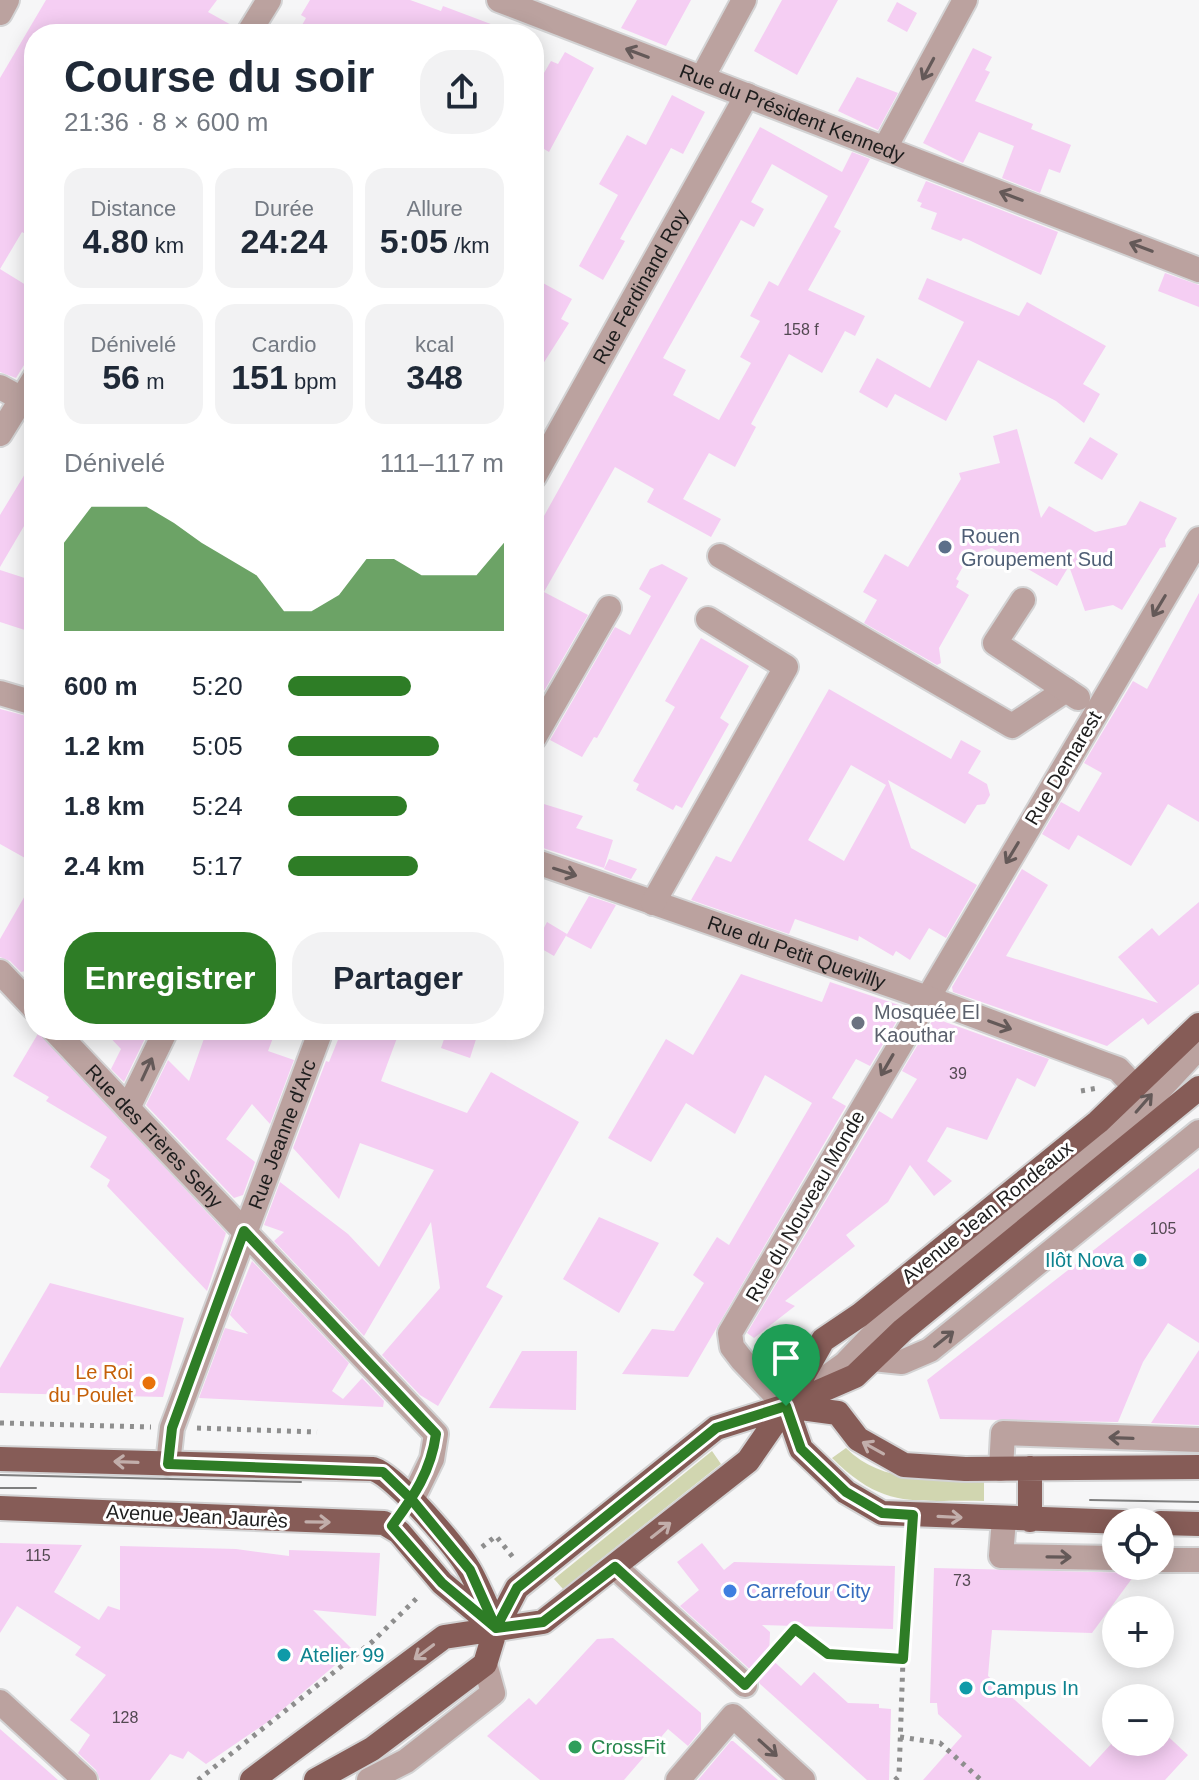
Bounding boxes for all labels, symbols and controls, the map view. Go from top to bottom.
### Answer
one-way arrow [626,45,650,59]
button: share [420,50,504,134]
text: Course du soir [64,52,375,101]
one-way arrow [919,56,935,80]
street label: Rue du Président Kennedy [676,60,907,166]
text: 21:36 · 8 × 600 m [64,107,269,137]
one-way arrow [999,188,1024,202]
text: Distance [91,196,176,221]
text: Durée [254,196,314,221]
text: Allure [407,196,463,221]
street label: Rue Ferdinand Roy [588,205,692,368]
text: 4.80 [83,222,149,260]
text: 24:24 [241,222,327,260]
text: 5:05 [380,222,448,260]
text: km [149,233,184,258]
text: /km [448,233,489,258]
one-way arrow [1129,239,1154,253]
house number: 158 f [783,321,819,338]
text: Dénivelé [91,332,176,357]
text: Cardio [252,332,316,357]
text: kcal [415,332,454,357]
text: 56 [102,358,140,396]
text: 151 [231,358,288,396]
text: 348 [406,358,463,396]
text: m [140,369,164,394]
text: bpm [288,369,337,394]
text: Dénivelé [64,448,165,478]
text: 111–117 m [380,448,504,478]
place label: Rouen Groupement Sud [961,525,1113,570]
marker: Rouen Groupement Sud [936,538,954,556]
one-way arrow [1151,594,1167,617]
text: 600 m [64,671,138,701]
text: 5:20 [192,671,243,701]
street label: Rue Demarest [1020,707,1106,829]
text: 1.2 km [64,731,145,761]
text: 5:05 [192,731,243,761]
text: 1.8 km [64,791,145,821]
text: 5:24 [192,791,243,821]
one-way arrow [1004,841,1019,865]
text: 2.4 km [64,851,145,881]
text: 5:17 [192,851,243,881]
one-way arrow [553,865,578,880]
street label: Rue du Petit Quevilly [705,911,888,993]
button: Enregistrer [64,932,276,1024]
button: Partager [292,932,504,1024]
place label: Mosquée El Kaouthar [874,1001,980,1046]
marker: Mosquée El Kaouthar [849,1014,867,1032]
one-way arrow [987,1019,1012,1033]
one-way arrow [879,1053,895,1076]
street label: Rue Jeanne d'Arc [244,1056,320,1212]
one-way arrow [140,1058,155,1082]
street label: Rue des Frères Sehy [81,1060,227,1212]
house number: 39 [949,1065,967,1082]
one-way arrow [1135,1094,1153,1114]
street label: Rue du Nouveau Monde [741,1107,869,1305]
street label: Avenue Jean Rondeaux [897,1136,1077,1288]
house number: 105 [1150,1220,1176,1237]
place label: Ilôt Nova [1045,1249,1125,1271]
marker: Ilôt Nova [1131,1251,1149,1269]
pin [752,1324,820,1406]
one-way arrow [933,1330,954,1347]
icon: arrive [764,1336,808,1380]
place label: Le Roi du Poulet [48,1361,133,1406]
marker: Le Roi du Poulet [140,1374,158,1392]
one-way arrow [1108,1430,1135,1445]
one-way arrow [861,1440,885,1455]
one-way arrow [113,1455,140,1470]
street label: Avenue Jean Jaurès [106,1500,288,1532]
map controls [1102,1508,1174,1756]
button: locate [1102,1508,1174,1580]
one-way arrow [936,1509,963,1524]
one-way arrow [304,1514,331,1530]
one-way arrow [650,1521,671,1538]
house number: 115 [25,1547,51,1564]
one-way arrow [1045,1549,1072,1565]
house number: 73 [953,1572,971,1589]
place label: Carrefour City [746,1580,870,1602]
marker: Carrefour City [721,1582,739,1600]
button: + [1102,1596,1174,1668]
one-way arrow [414,1643,435,1660]
place label: Atelier 99 [300,1644,385,1666]
marker: Atelier 99 [275,1646,293,1664]
place label: Campus In [982,1677,1079,1699]
marker: Campus In [957,1679,975,1697]
button: − [1102,1684,1174,1756]
house number: 128 [112,1709,138,1726]
place label: CrossFit [591,1736,666,1758]
marker: CrossFit [566,1738,584,1756]
one-way arrow [757,1738,778,1757]

